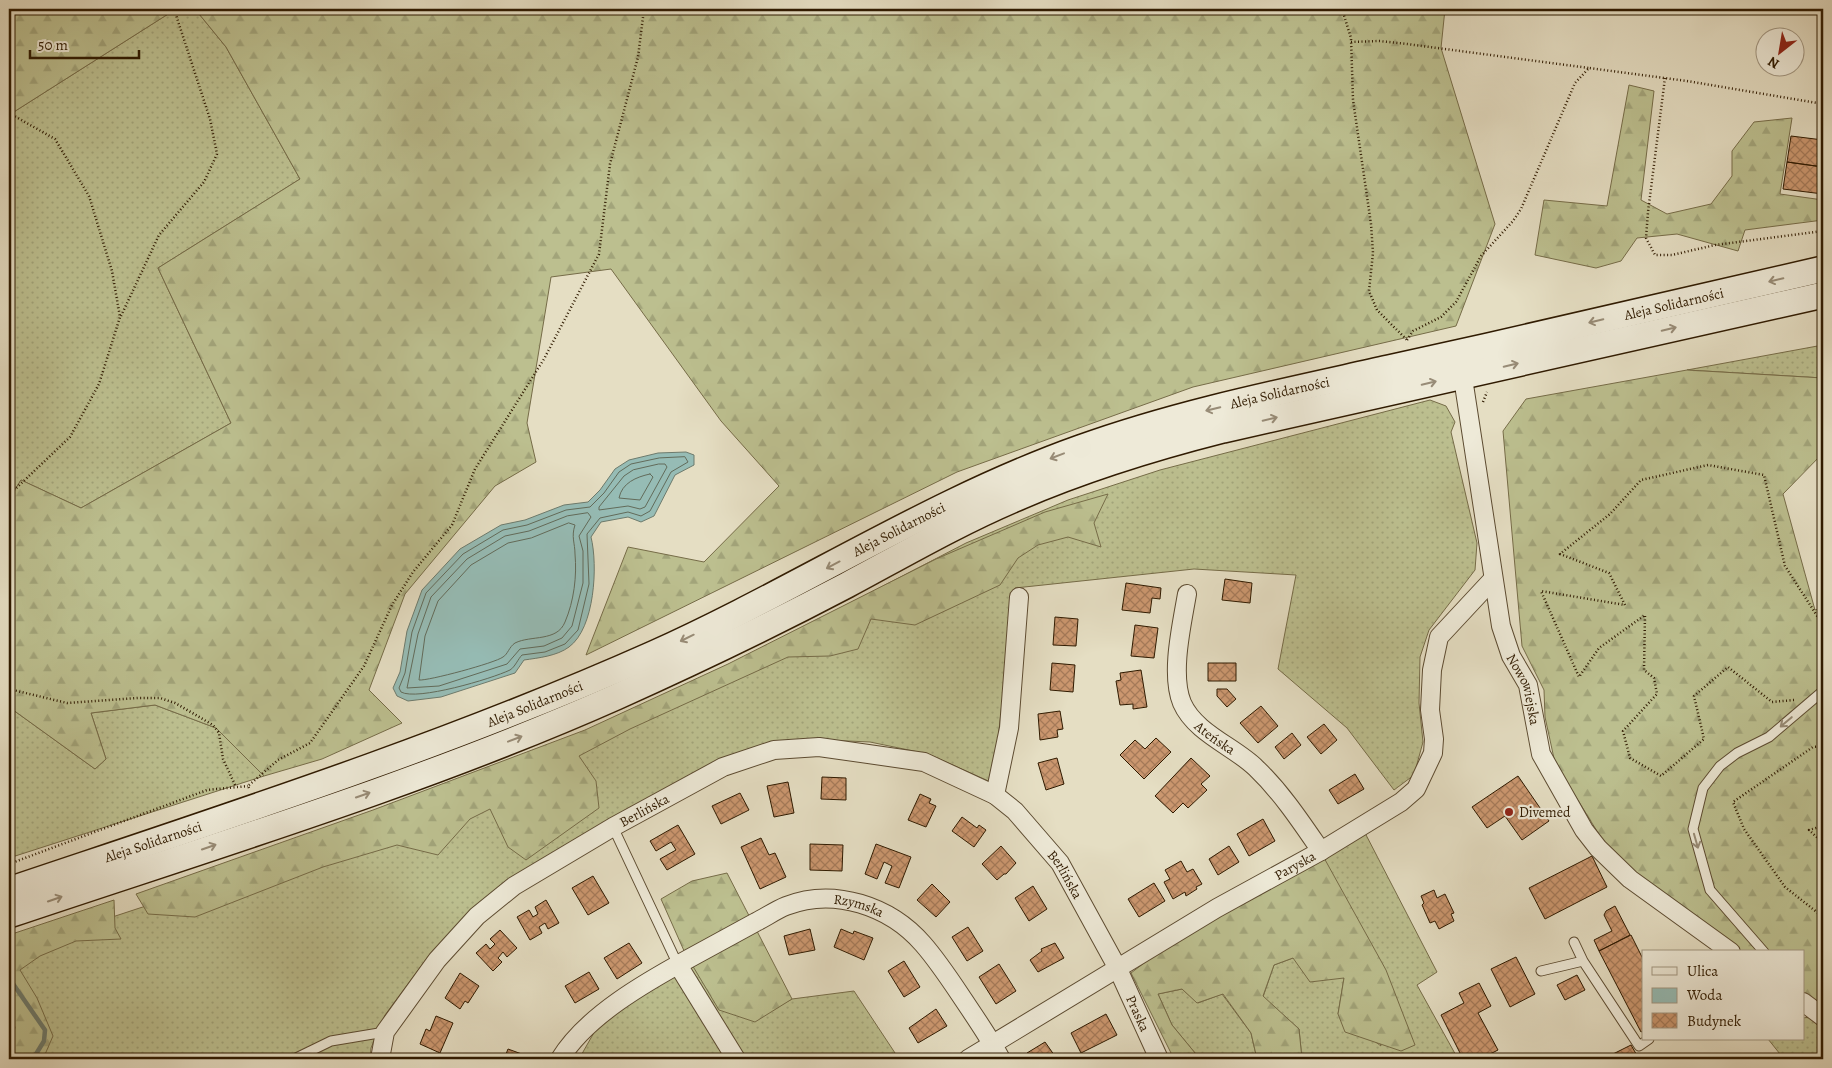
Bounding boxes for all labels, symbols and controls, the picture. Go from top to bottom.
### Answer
scale bar [30,28,139,60]
north arrow [1754,28,1804,78]
text: 50 m [38,35,68,55]
text: N [1764,52,1783,73]
one-way arrow [1769,276,1785,285]
street label: Aleja Solidarności [1621,283,1726,325]
one-way arrow [1589,317,1605,326]
one-way arrow [1661,324,1677,334]
one-way arrow [1502,360,1518,369]
street label: Aleja Solidarności [1227,372,1331,413]
one-way arrow [1420,378,1436,388]
one-way arrow [1205,405,1221,414]
one-way arrow [1262,414,1278,424]
one-way arrow [1050,452,1065,461]
street label: Aleja Solidarności [848,498,948,561]
one-way arrow [825,560,840,570]
one-way arrow [680,634,695,643]
street label: Nowowiejska [1502,650,1545,727]
street label: Aleja Solidarności [483,676,586,732]
street label: Ateńska [1190,716,1240,759]
one-way arrow [1780,717,1793,728]
one-way arrow [507,733,522,743]
street label: Berlińska [616,789,673,831]
one-way arrow [354,790,370,799]
place label: Divemed [1519,803,1571,822]
marker: Divemed [1503,806,1515,818]
street label: Aleja Solidarności [101,816,204,867]
one-way arrow [1692,833,1702,849]
one-way arrow [201,842,216,851]
street label: Berlińska [1043,846,1088,903]
street label: Paryska [1271,846,1319,884]
street label: Rzymska [833,889,888,922]
one-way arrow [47,894,63,904]
legend [1642,950,1804,1040]
text: Ulica [1687,961,1718,981]
text: Woda [1686,985,1722,1005]
street label: Praska [1122,992,1155,1035]
text: Budynek [1687,1011,1742,1031]

